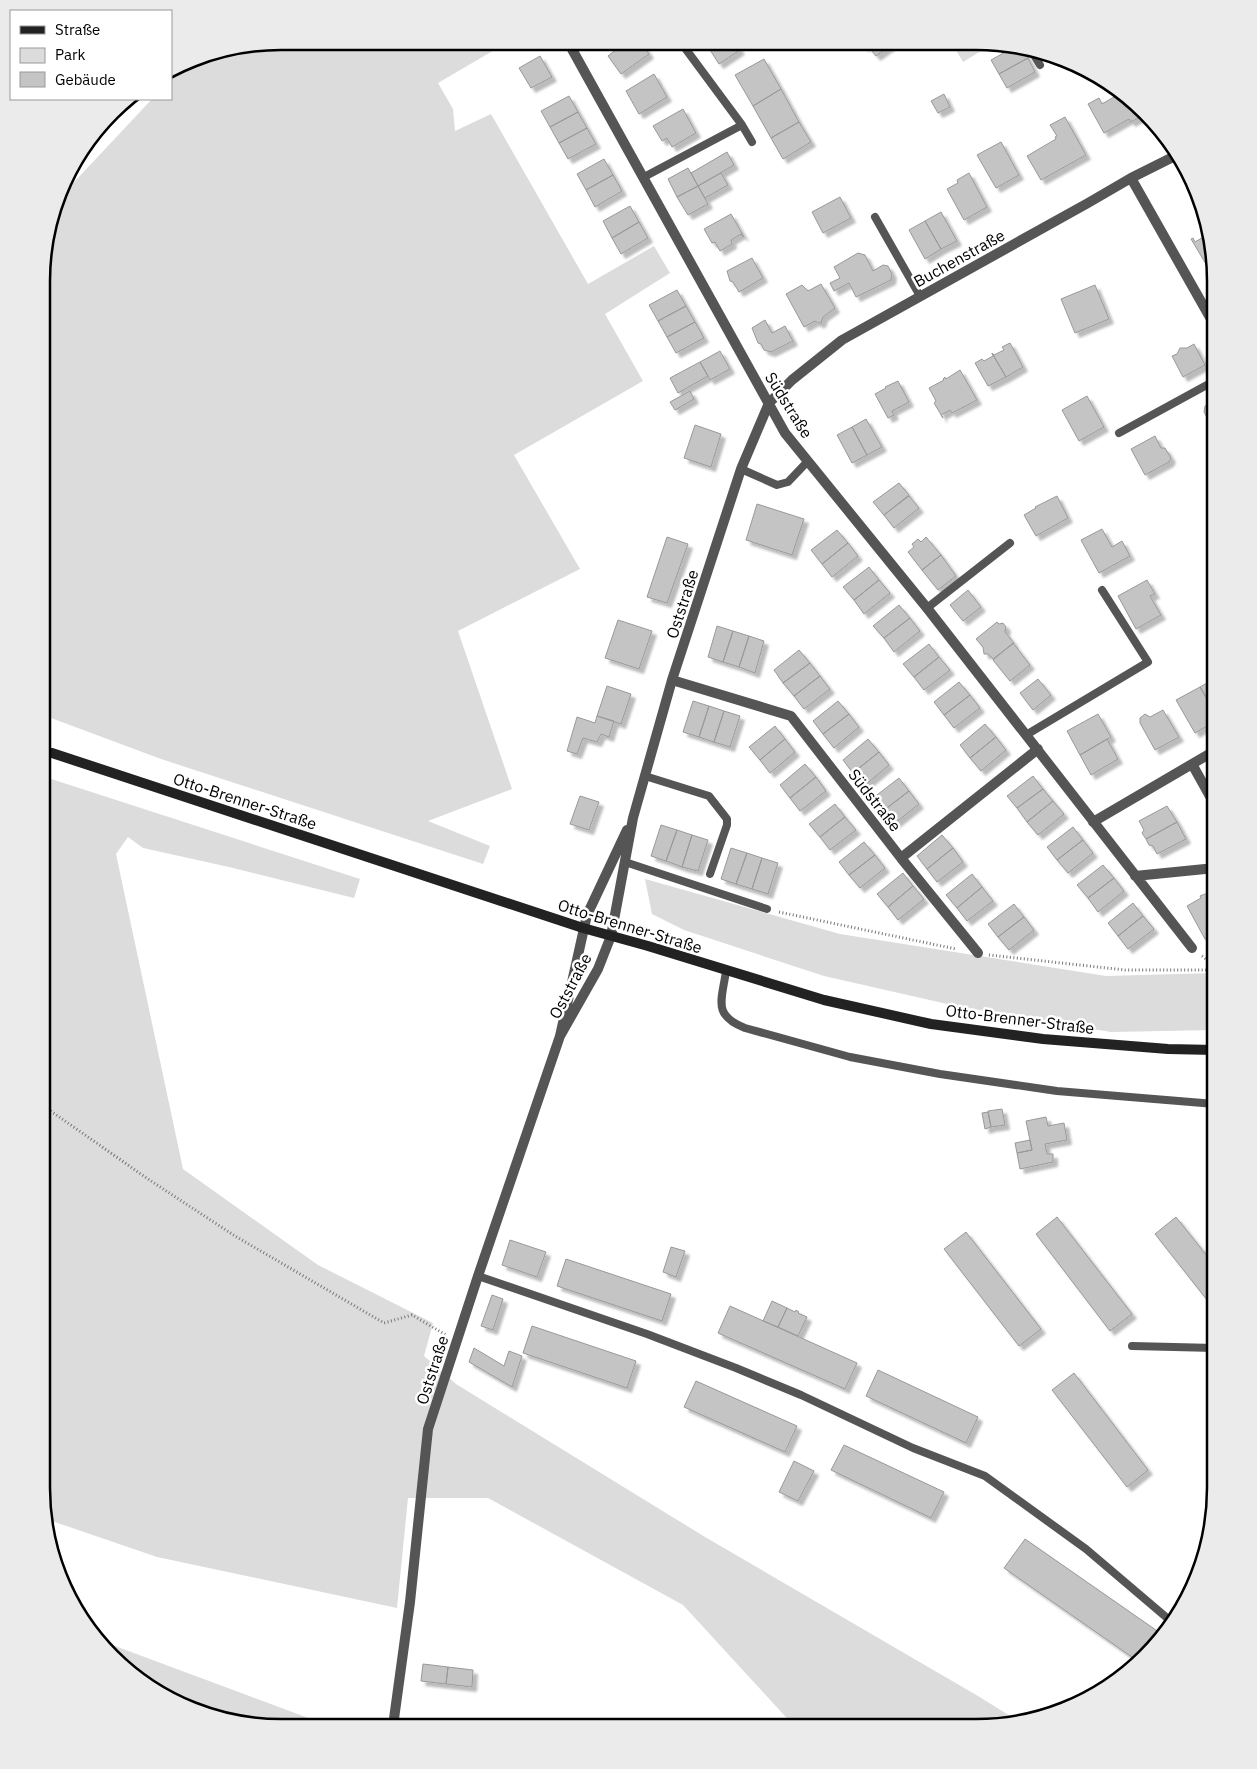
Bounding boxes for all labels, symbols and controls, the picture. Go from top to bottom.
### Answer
legend [10,10,172,100]
text: Straße [55,20,100,39]
text: Park [55,45,85,64]
text: Gebäude [55,70,116,89]
street label: Buchenstraße [910,225,1008,291]
street label: Südstraße [761,368,817,442]
street label: Oststraße [661,567,703,641]
street label: Südstraße [844,765,906,836]
street label: Otto-Brenner-Straße [171,768,320,834]
street label: Otto-Brenner-Straße [555,895,705,958]
street label: Oststraße [544,950,596,1022]
street label: Otto-Brenner-Straße [944,1000,1096,1038]
street label: Oststraße [411,1333,453,1407]

